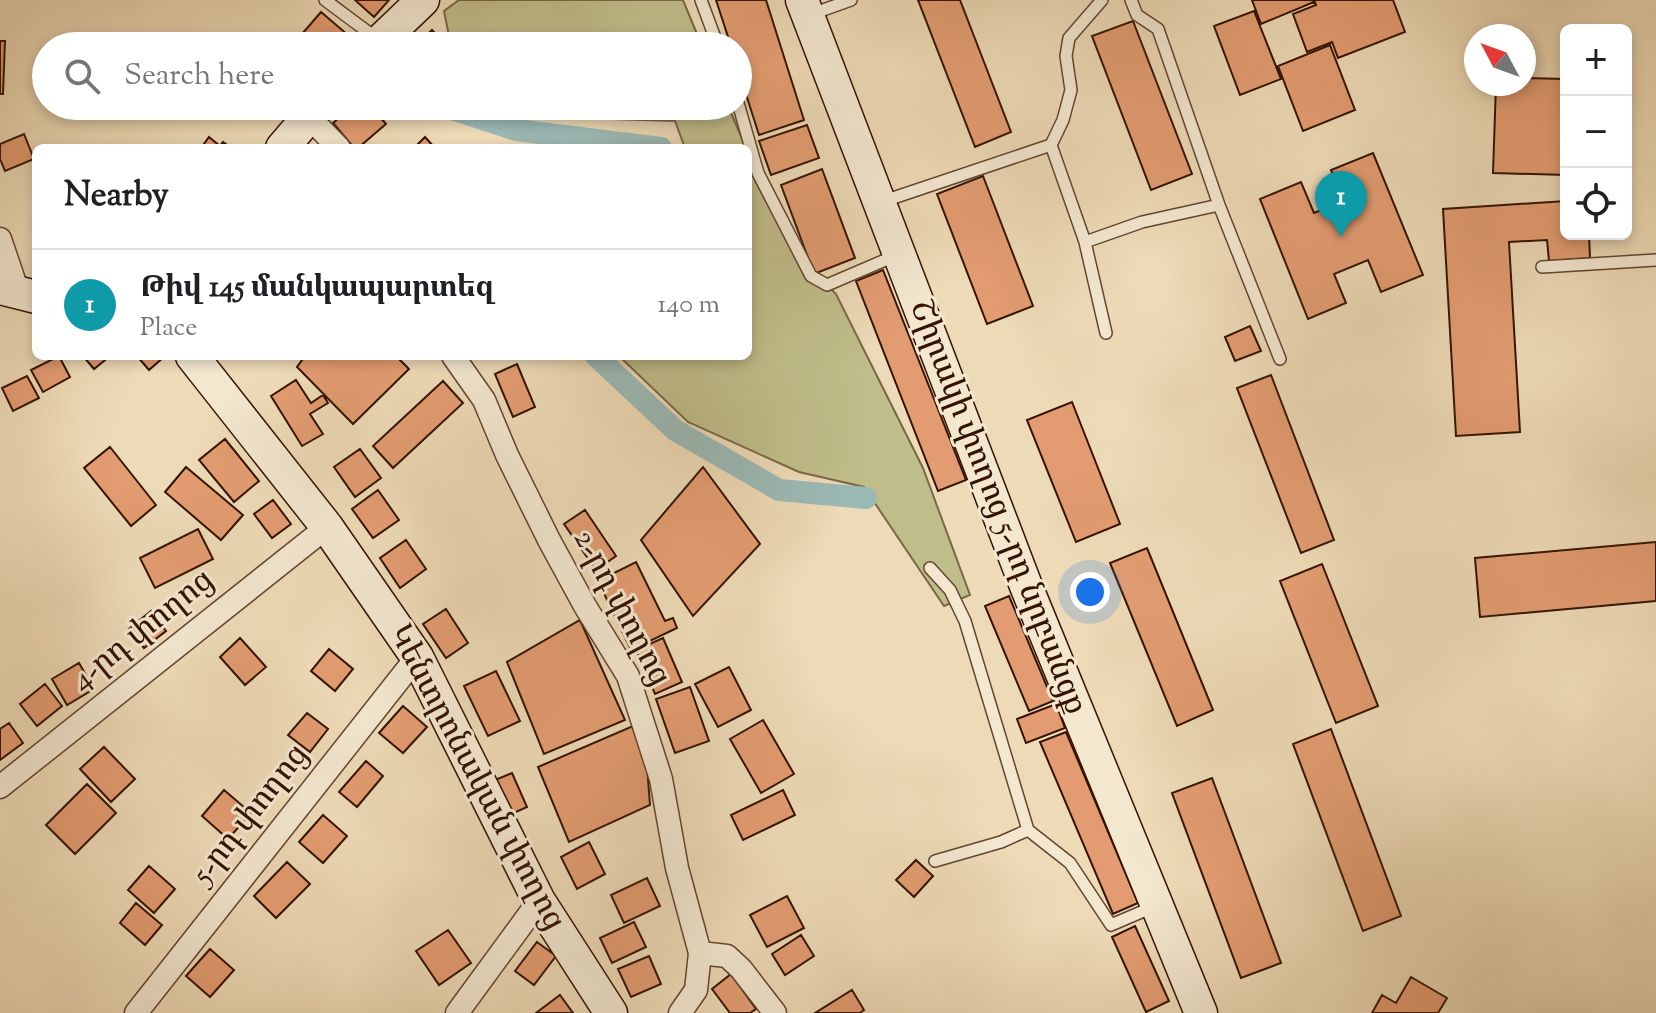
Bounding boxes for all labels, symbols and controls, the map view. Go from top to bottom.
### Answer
north arrow [1464,24,1536,96]
map controls [1560,24,1632,240]
button: + [1560,24,1632,96]
search box [32,32,752,120]
icon: search [60,54,104,98]
text: Search here [124,55,274,98]
button: − [1560,96,1632,168]
button: locate [1560,168,1632,240]
pin: 1 [1315,171,1367,237]
text: Nearby [64,172,169,221]
text: Թիվ 145 մանկապարտեզ [140,267,495,310]
text: 1 [86,287,94,324]
text: 140 m [657,287,720,324]
street label: Շիրակի փողոց 5-րդ նրբանցք [897,294,1097,722]
text: Place [140,310,197,347]
street label: 2-րդ փողոց [560,521,682,695]
street label: 4-րդ փողոց [61,559,225,703]
your location [1070,572,1110,612]
street label: Կենտրոնական փողոց [376,617,576,939]
street label: 5-րդ փողոց [180,735,321,897]

